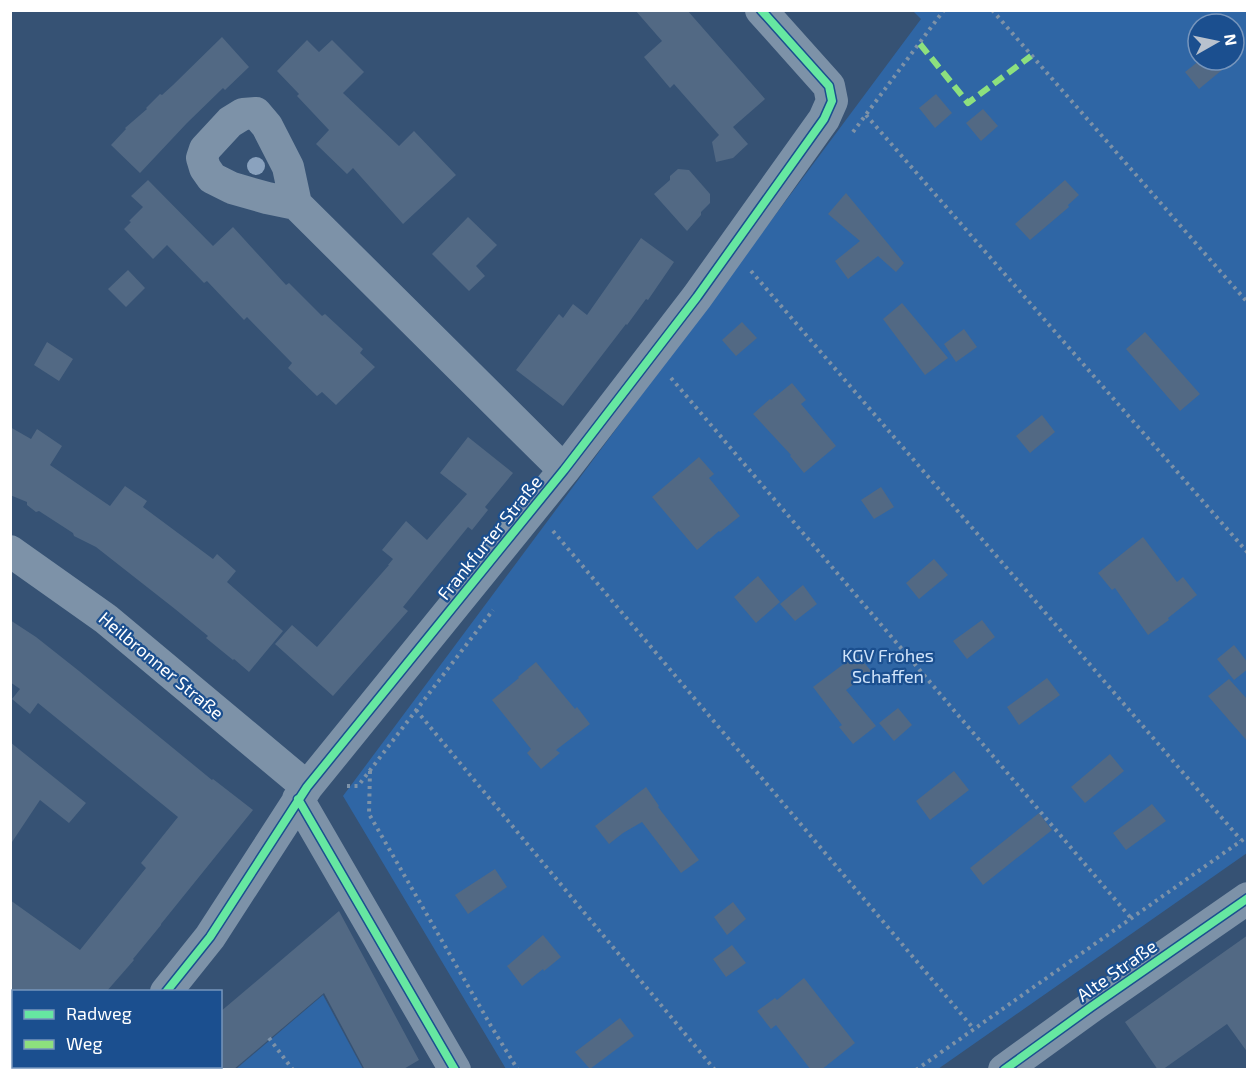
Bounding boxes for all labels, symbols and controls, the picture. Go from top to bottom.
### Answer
north arrow [1186,12,1246,72]
text: N [1221,32,1242,47]
street label: Frankfurter Straße [432,471,546,604]
street label: Heilbronner Straße [95,607,229,724]
park label: KGV Frohes Schaffen [842,644,934,687]
street label: Alte Straße [1072,935,1161,1006]
legend [12,990,222,1068]
text: Radweg [66,1002,132,1024]
text: Weg [66,1032,102,1054]

